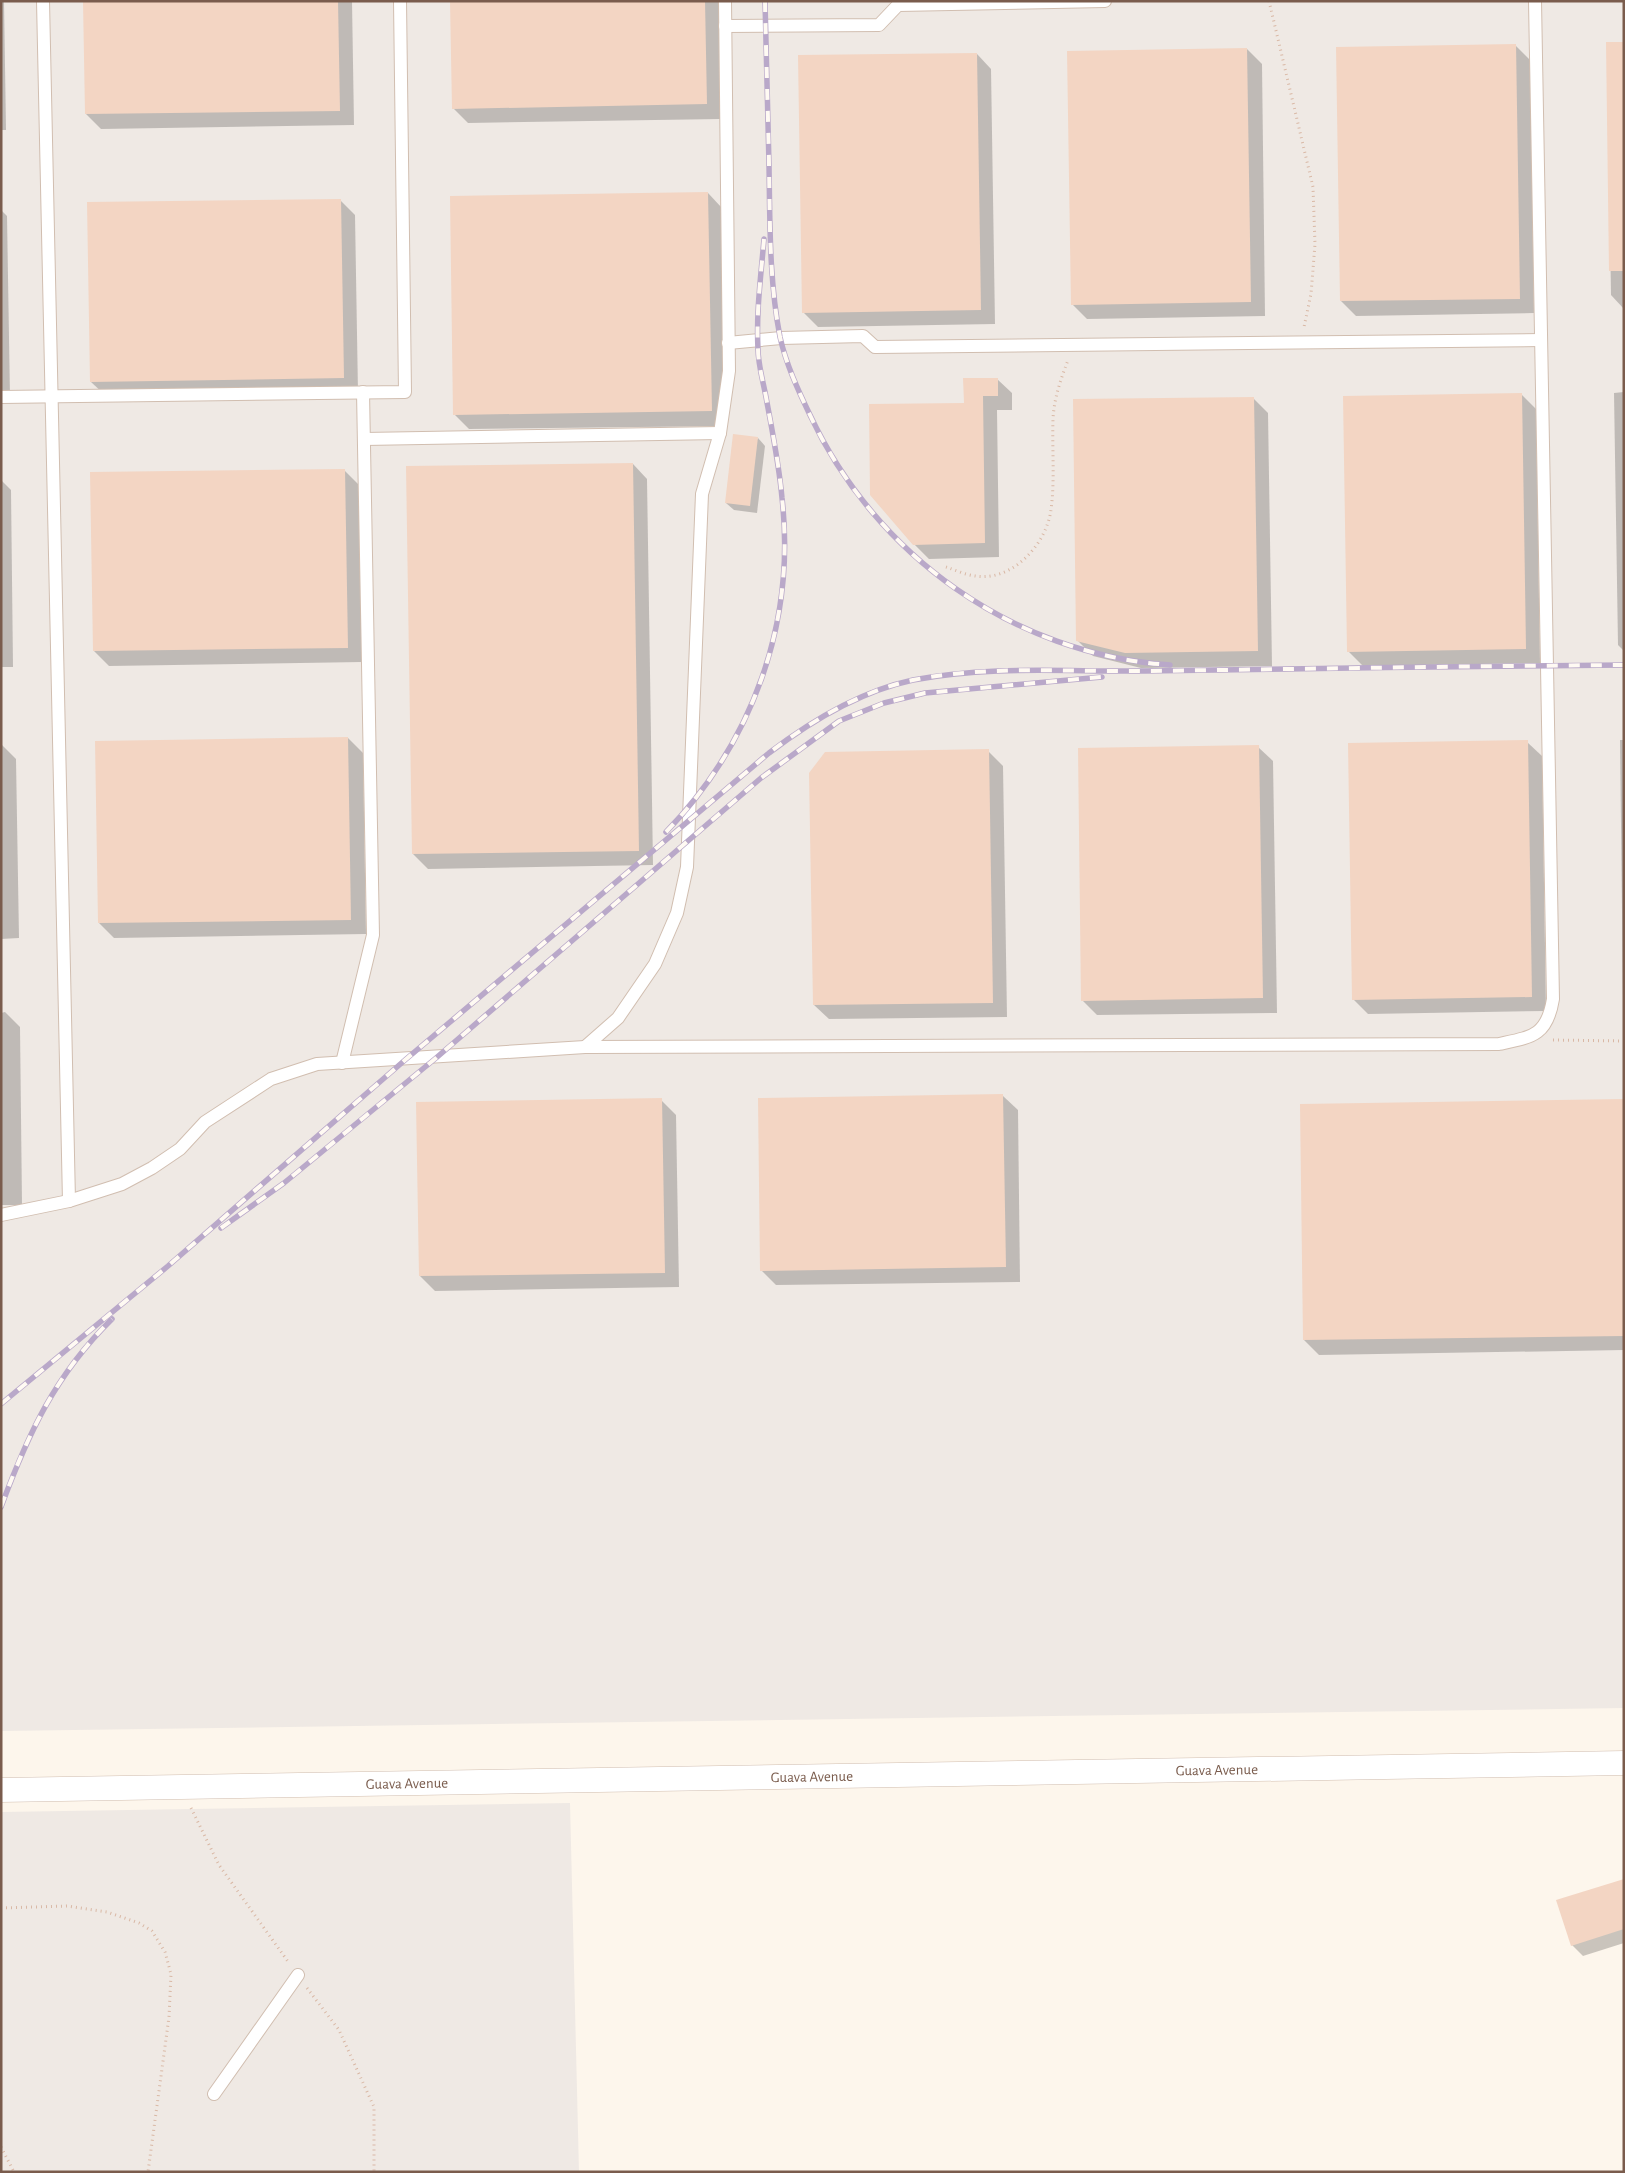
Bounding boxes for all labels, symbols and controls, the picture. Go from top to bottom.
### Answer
street label: Guava Avenue [1176,1762,1258,1778]
street label: Guava Avenue [771,1769,853,1785]
street label: Guava Avenue [366,1776,448,1792]

